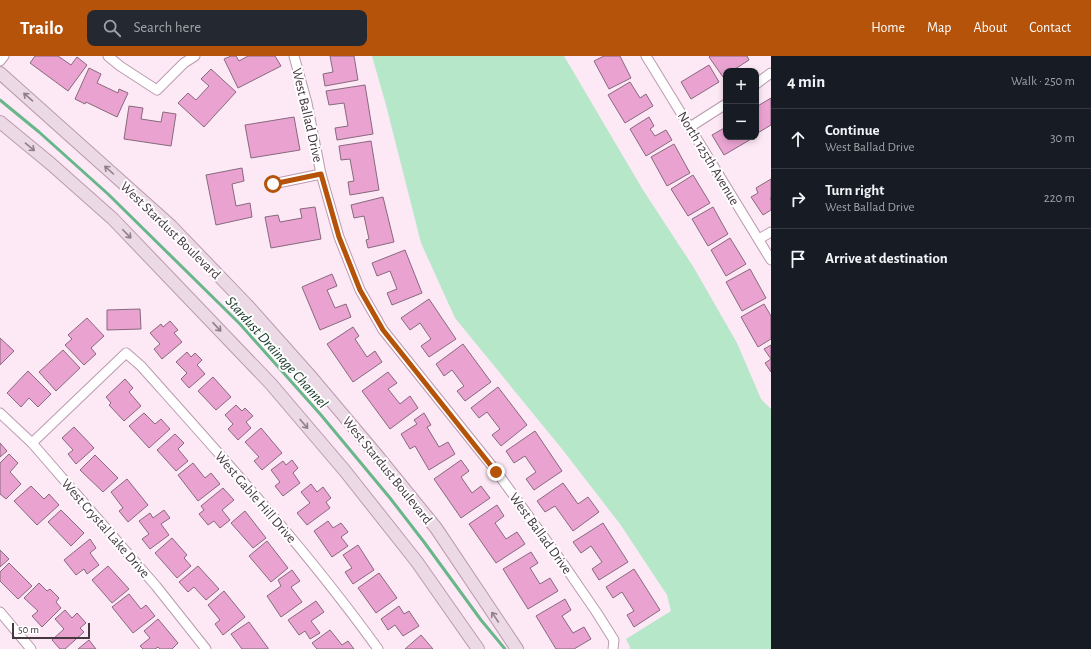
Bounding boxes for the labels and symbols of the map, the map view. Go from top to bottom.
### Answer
street label: West Ballad Drive [289,67,325,164]
one-way arrow [22,92,33,101]
street label: North 125th Avenue [675,109,742,208]
one-way arrow [25,143,35,152]
one-way arrow [104,165,114,175]
route start [264,175,282,193]
street label: West Stardust Boulevard [117,179,223,282]
one-way arrow [122,229,132,239]
water label: Stardust Drainage Channel [222,293,331,412]
one-way arrow [212,322,222,332]
street label: West Stardust Boulevard [340,414,435,527]
one-way arrow [300,418,309,429]
street label: West Gable Hill Drive [212,449,299,546]
route end [487,463,505,481]
street label: West Crystal Lake Drive [59,476,152,581]
street label: West Ballad Drive [506,491,574,577]
one-way arrow [491,611,499,622]
scale bar [12,621,90,640]

